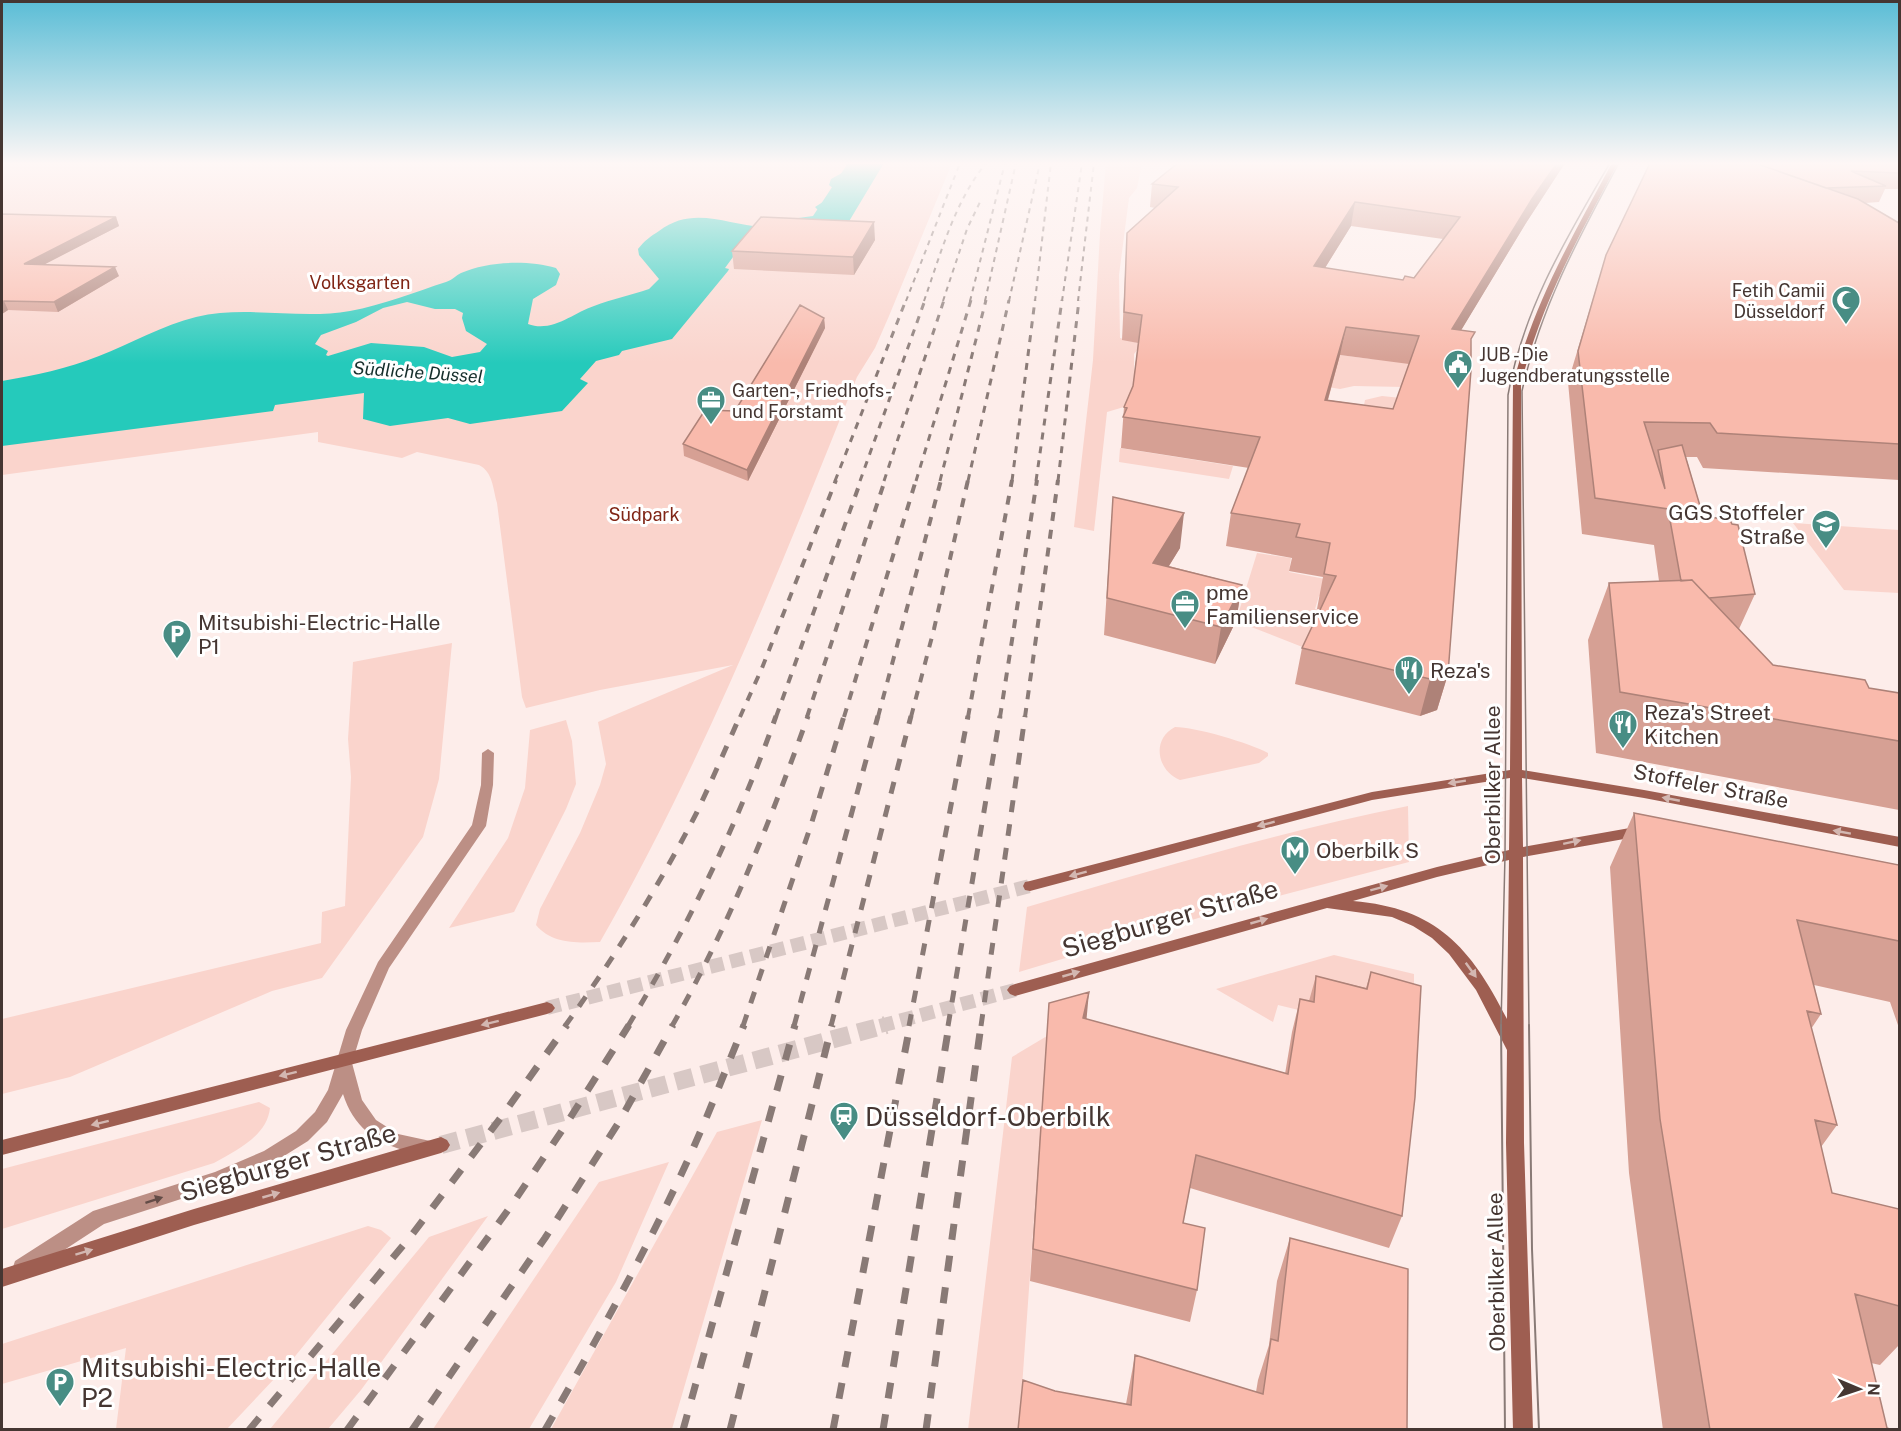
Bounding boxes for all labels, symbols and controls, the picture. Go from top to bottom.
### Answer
park label: Volksgarten [310,272,410,293]
place label: Fetih Camii Düsseldorf [1732,280,1825,322]
mosque icon: Fetih Camii Düsseldorf [1830,284,1862,326]
place label: JUB - Die Jugendberatungsstelle [1479,344,1670,386]
public building icon: JUB - Die Jugendberatungsstelle [1442,348,1474,390]
water label: Südliche Düssel [352,357,484,387]
place label: Garten-, Friedhofs- und Forstamt [732,380,892,422]
office icon: Garten-, Friedhofs- und Forstamt [695,384,727,426]
place label: GGS Stoffeler Straße [1668,500,1805,549]
park label: Südpark [608,504,680,525]
school or university icon: GGS Stoffeler Straße [1810,508,1842,550]
place label: pme Familienservice [1206,580,1359,629]
office icon: pme Familienservice [1169,588,1201,630]
place label: Mitsubishi-Electric-Halle P1 [198,610,440,659]
parking icon: Mitsubishi-Electric-Halle P1 [161,618,193,660]
restaurant icon: Reza's [1393,654,1425,696]
place label: Reza's [1430,658,1490,683]
place label: Reza's Street Kitchen [1644,700,1771,749]
street label: Oberbilker Allee [1480,705,1505,865]
restaurant icon: Reza's Street Kitchen [1607,708,1639,750]
street label: Stoffeler Straße [1631,759,1791,813]
one-way arrow [1447,778,1466,787]
one-way arrow [1661,794,1680,803]
one-way arrow [1257,819,1275,829]
one-way arrow [1832,827,1851,836]
metro station icon: Oberbilk S [1279,834,1311,876]
one-way arrow [1562,837,1581,846]
place label: Oberbilk S [1316,838,1419,863]
one-way arrow [1069,869,1087,879]
street label: Siegburger Straße [1058,872,1282,964]
one-way arrow [1370,883,1388,892]
one-way arrow [1250,916,1268,926]
one-way arrow [1465,962,1477,978]
one-way arrow [1062,968,1080,978]
one-way arrow [481,1018,499,1028]
one-way arrow [279,1070,298,1080]
station icon: Düsseldorf-Oberbilk [828,1100,860,1142]
place label: Düsseldorf-Oberbilk [865,1101,1111,1132]
street label: Siegburger Straße [176,1116,400,1208]
one-way arrow [91,1119,109,1128]
one-way arrow [262,1190,280,1199]
street label: Oberbilker Allee [1482,1192,1510,1352]
one-way arrow [145,1195,163,1204]
one-way arrow [75,1247,93,1256]
place label: Mitsubishi-Electric-Halle P2 [81,1352,381,1413]
north arrow [1829,1359,1889,1419]
parking icon: Mitsubishi-Electric-Halle P2 [44,1366,76,1408]
text: N [1864,1383,1883,1396]

